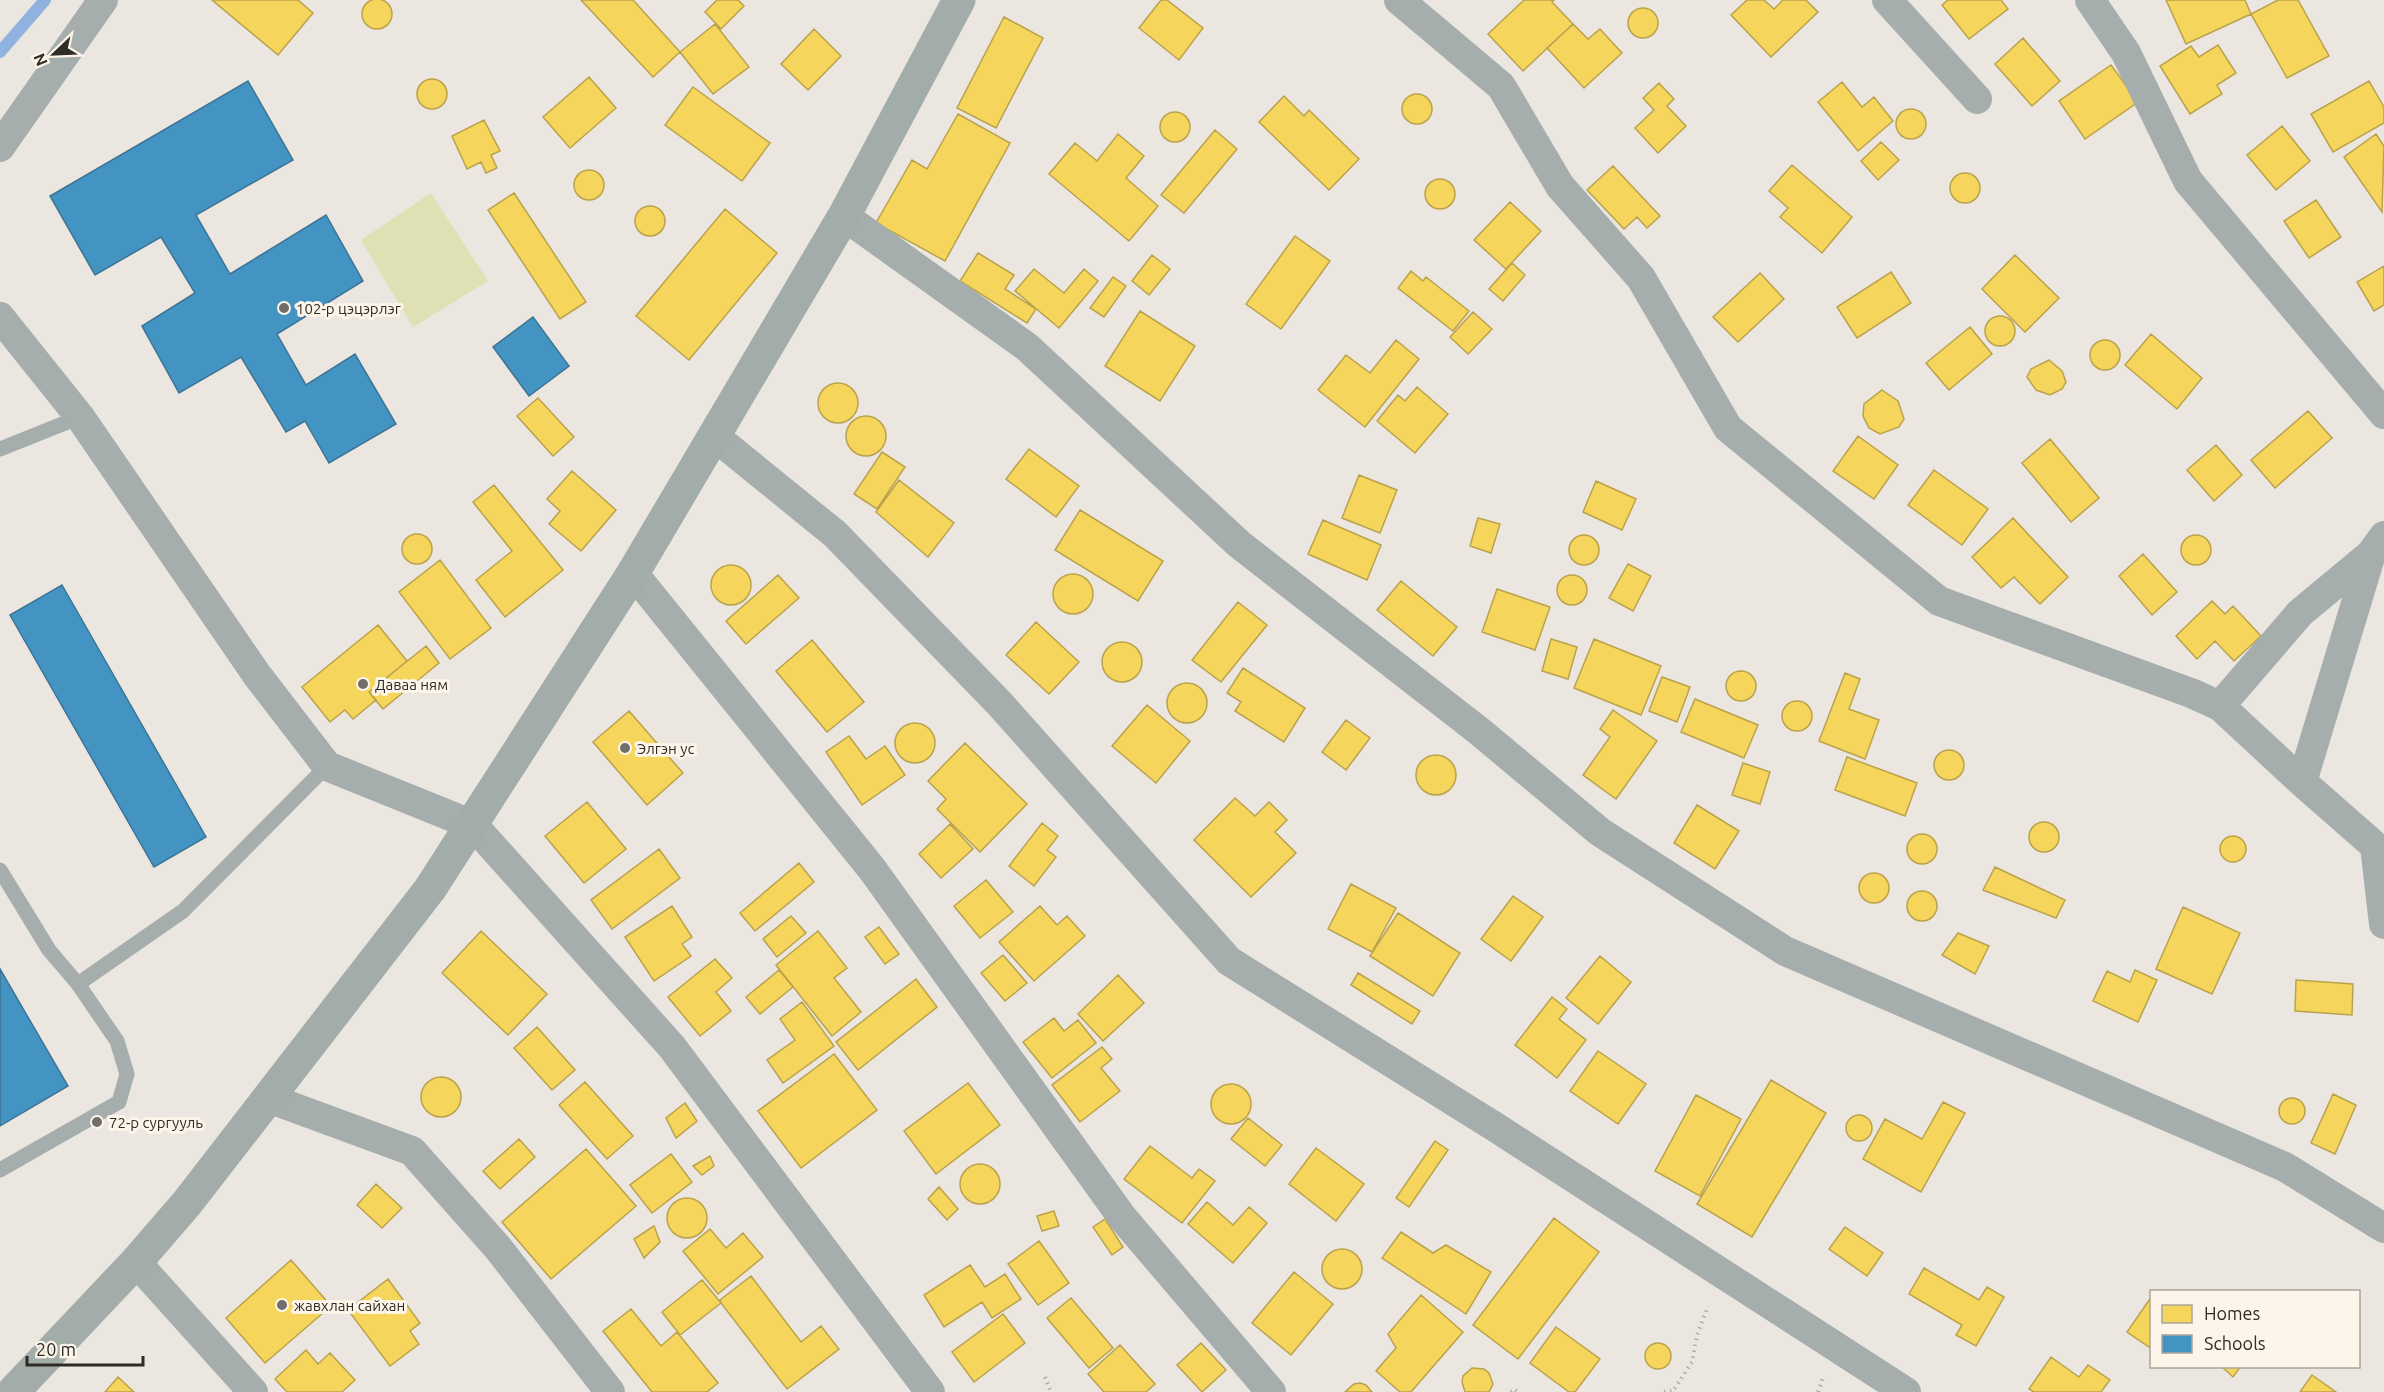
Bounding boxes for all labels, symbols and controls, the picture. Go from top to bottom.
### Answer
north arrow [24,24,84,84]
text: N [30,51,51,69]
place label: 102-р цэцэрлэг [296,300,401,317]
marker: 102-р цэцэрлэг [277,301,291,315]
place label: Даваа ням [375,676,448,693]
marker: Даваа ням [356,677,370,691]
place label: Элгэн ус [637,740,694,757]
marker: Элгэн ус [618,741,632,755]
place label: 72-р сургууль [109,1114,203,1131]
marker: 72-р сургууль [90,1115,104,1129]
legend [2150,1290,2360,1368]
place label: жавхлан сайхан [294,1297,405,1314]
marker: жавхлан сайхан [275,1298,289,1312]
text: Homes [2204,1303,2261,1323]
scale bar [27,1329,142,1367]
text: Schools [2204,1333,2266,1353]
text: 20 m [36,1339,76,1359]

